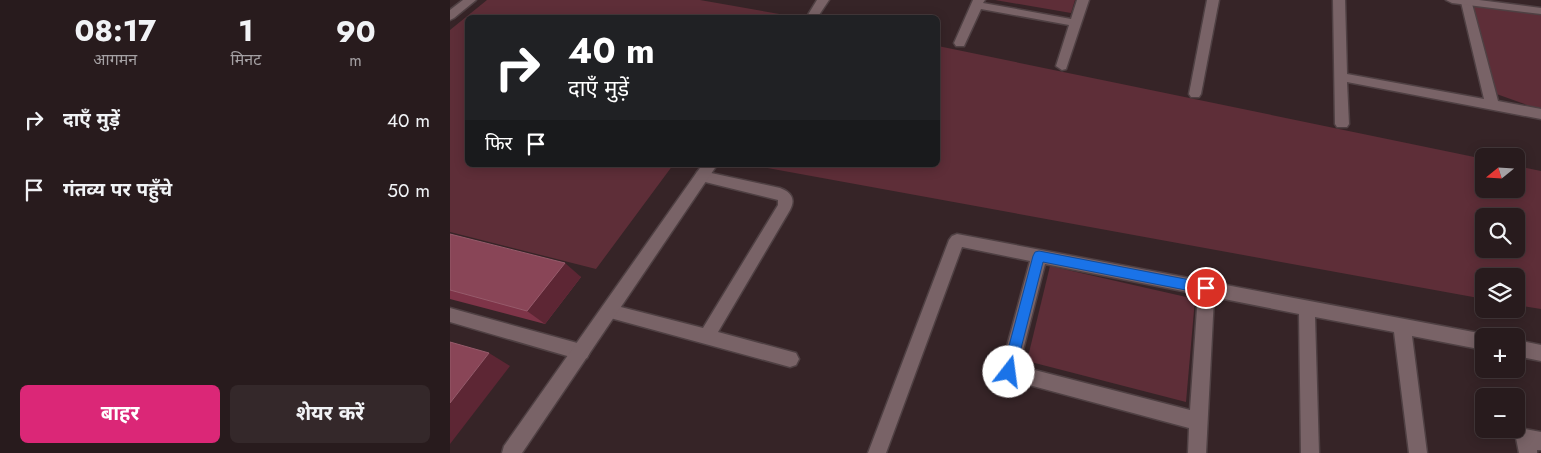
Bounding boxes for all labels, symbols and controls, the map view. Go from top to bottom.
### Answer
text: 08:17 [74,9,156,52]
text: 1 [238,9,254,52]
text: 90 [336,10,376,53]
text: 40 m [568,26,655,76]
icon: right [485,35,550,100]
text: आगमन [93,48,137,71]
text: मिनट [231,48,261,71]
text: m [349,49,362,72]
text: दाएँ मुड़ें [568,72,629,104]
icon: right [20,106,48,134]
text: दाएँ मुड़ें [63,106,120,133]
text: 40 m [387,107,430,134]
text: फिर [485,130,512,157]
icon: arrive [522,130,550,158]
north arrow [1475,148,1525,198]
map controls [1475,148,1525,438]
icon: arrive [20,176,48,204]
text: गंतव्य पर पहुँचे [63,176,172,203]
text: 50 m [387,177,430,204]
button: search [1475,208,1525,258]
pin [1185,267,1227,309]
button: layers [1475,268,1525,318]
icon: arrive [1192,274,1220,302]
button: + [1475,328,1525,378]
position arrow [982,345,1034,397]
button: बाहर [20,385,220,443]
button: शेयर करें [230,385,430,443]
button: − [1475,388,1525,438]

